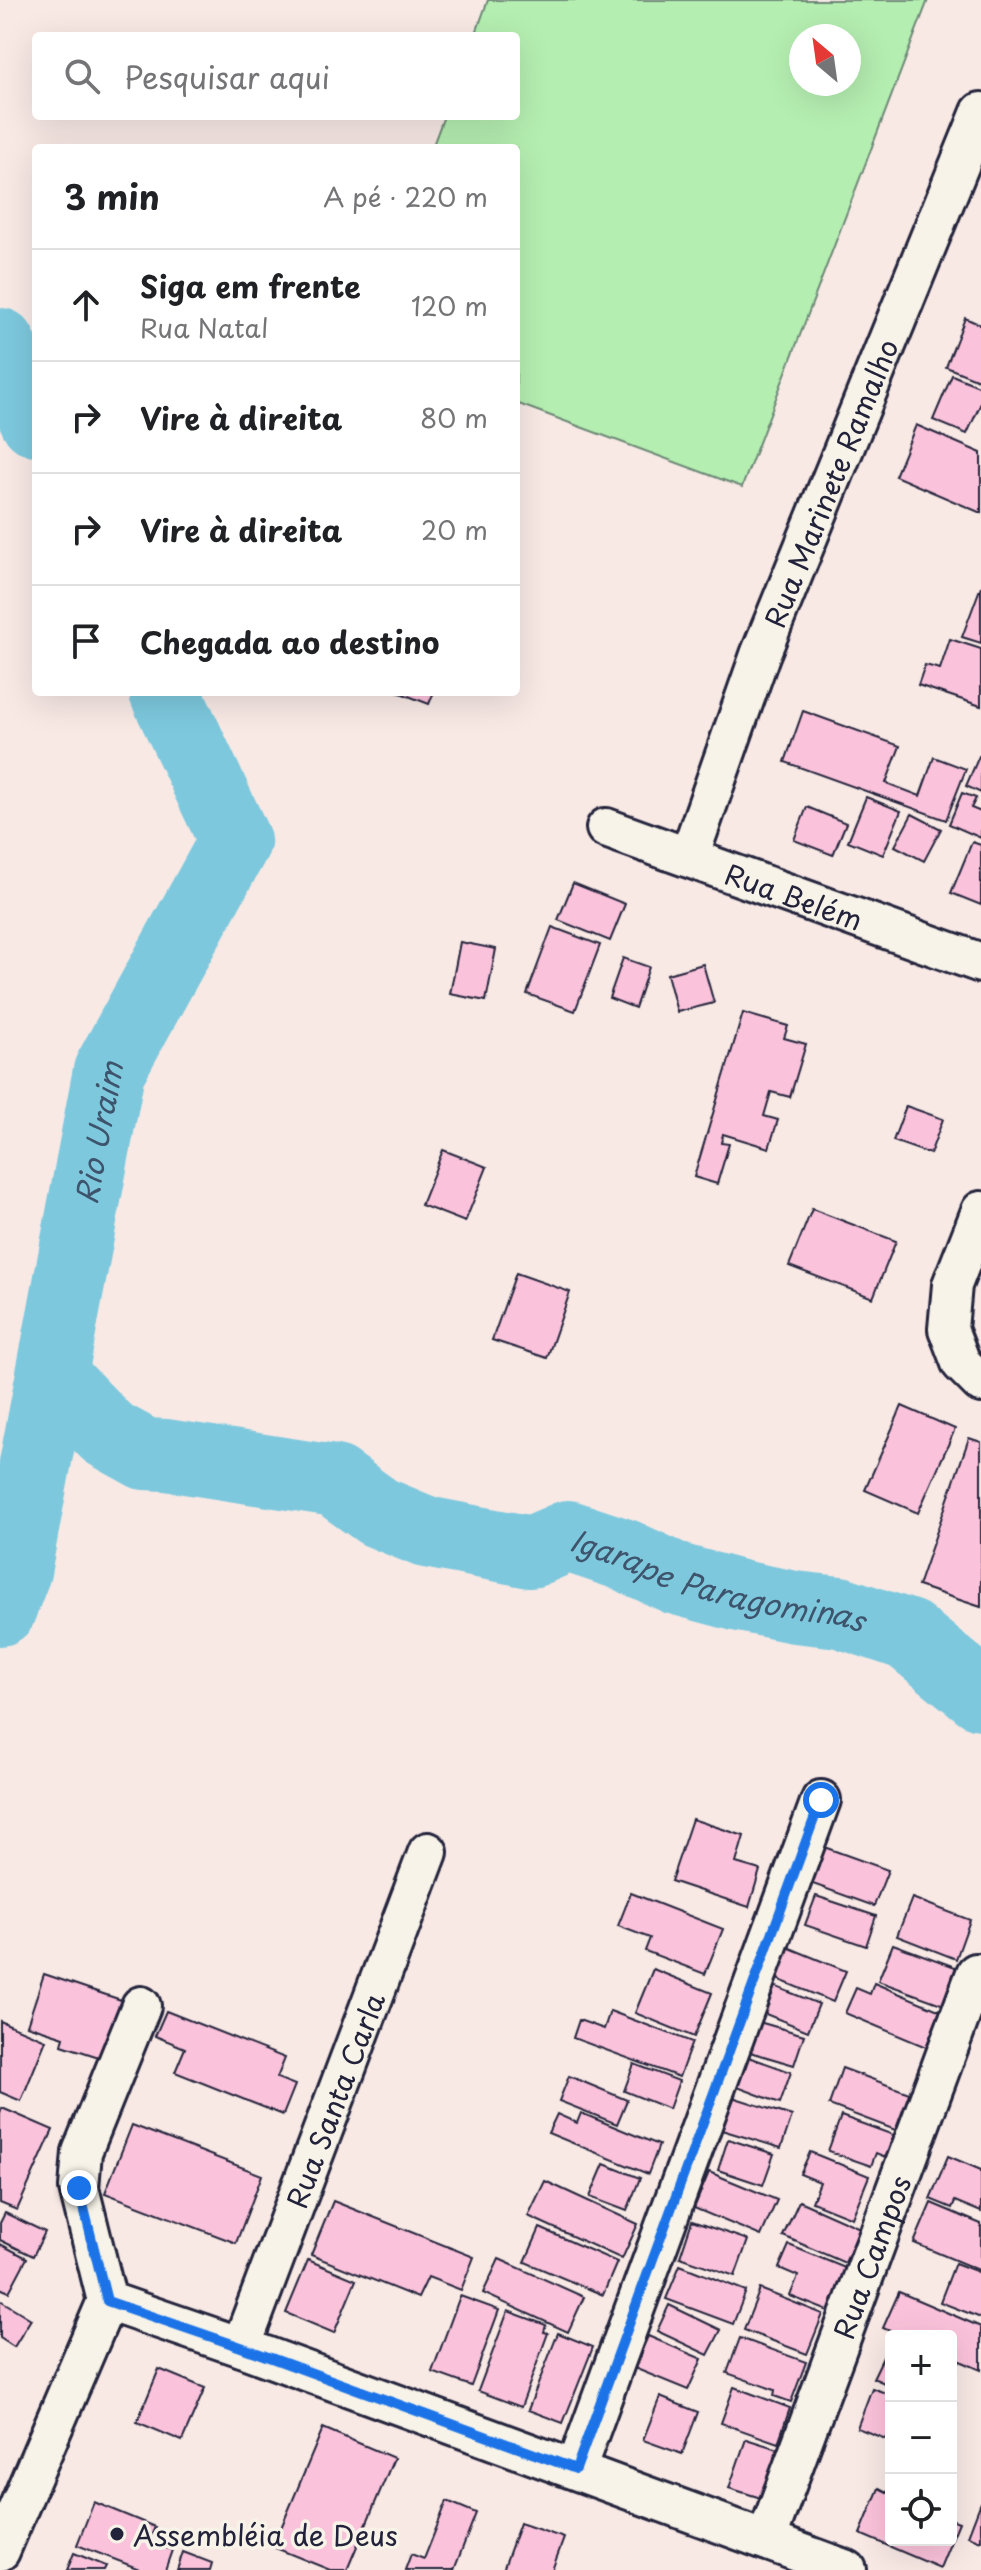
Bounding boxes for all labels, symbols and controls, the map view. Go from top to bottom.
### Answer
north arrow [789,24,861,96]
search box [32,32,520,120]
icon: search [60,54,104,98]
text: Pesquisar aqui [124,54,330,99]
text: 3 min [64,170,160,222]
text: A pé · 220 m [323,177,488,216]
text: Siga em frente [140,263,361,308]
icon: ahead [64,283,108,327]
text: 120 m [411,286,488,325]
text: Rua Natal [140,308,268,347]
street label: Rua Marinete Ramalho [752,332,908,634]
icon: right [64,395,108,439]
text: Vire à direita [140,395,342,440]
text: 80 m [420,398,488,437]
icon: right [64,507,108,551]
text: Vire à direita [140,507,342,552]
text: 20 m [421,510,488,549]
icon: arrive [64,619,108,663]
text: Chegada ao destino [140,619,439,664]
street label: Rua Belém [719,851,869,940]
water label: Rio Uraim [62,1057,133,1207]
water label: Igarape Paragominas [565,1516,874,1642]
route start [803,1782,839,1818]
street label: Rua Santa Carla [274,1986,395,2214]
street label: Rua Campos [821,2169,921,2345]
route end [61,2170,97,2206]
map controls [885,2330,957,2546]
button: + [885,2330,957,2402]
button: − [885,2402,957,2474]
button: locate [885,2474,957,2546]
place label: Assembléia de Deus [133,2513,398,2556]
marker: Assembléia de Deus [108,2525,126,2543]

